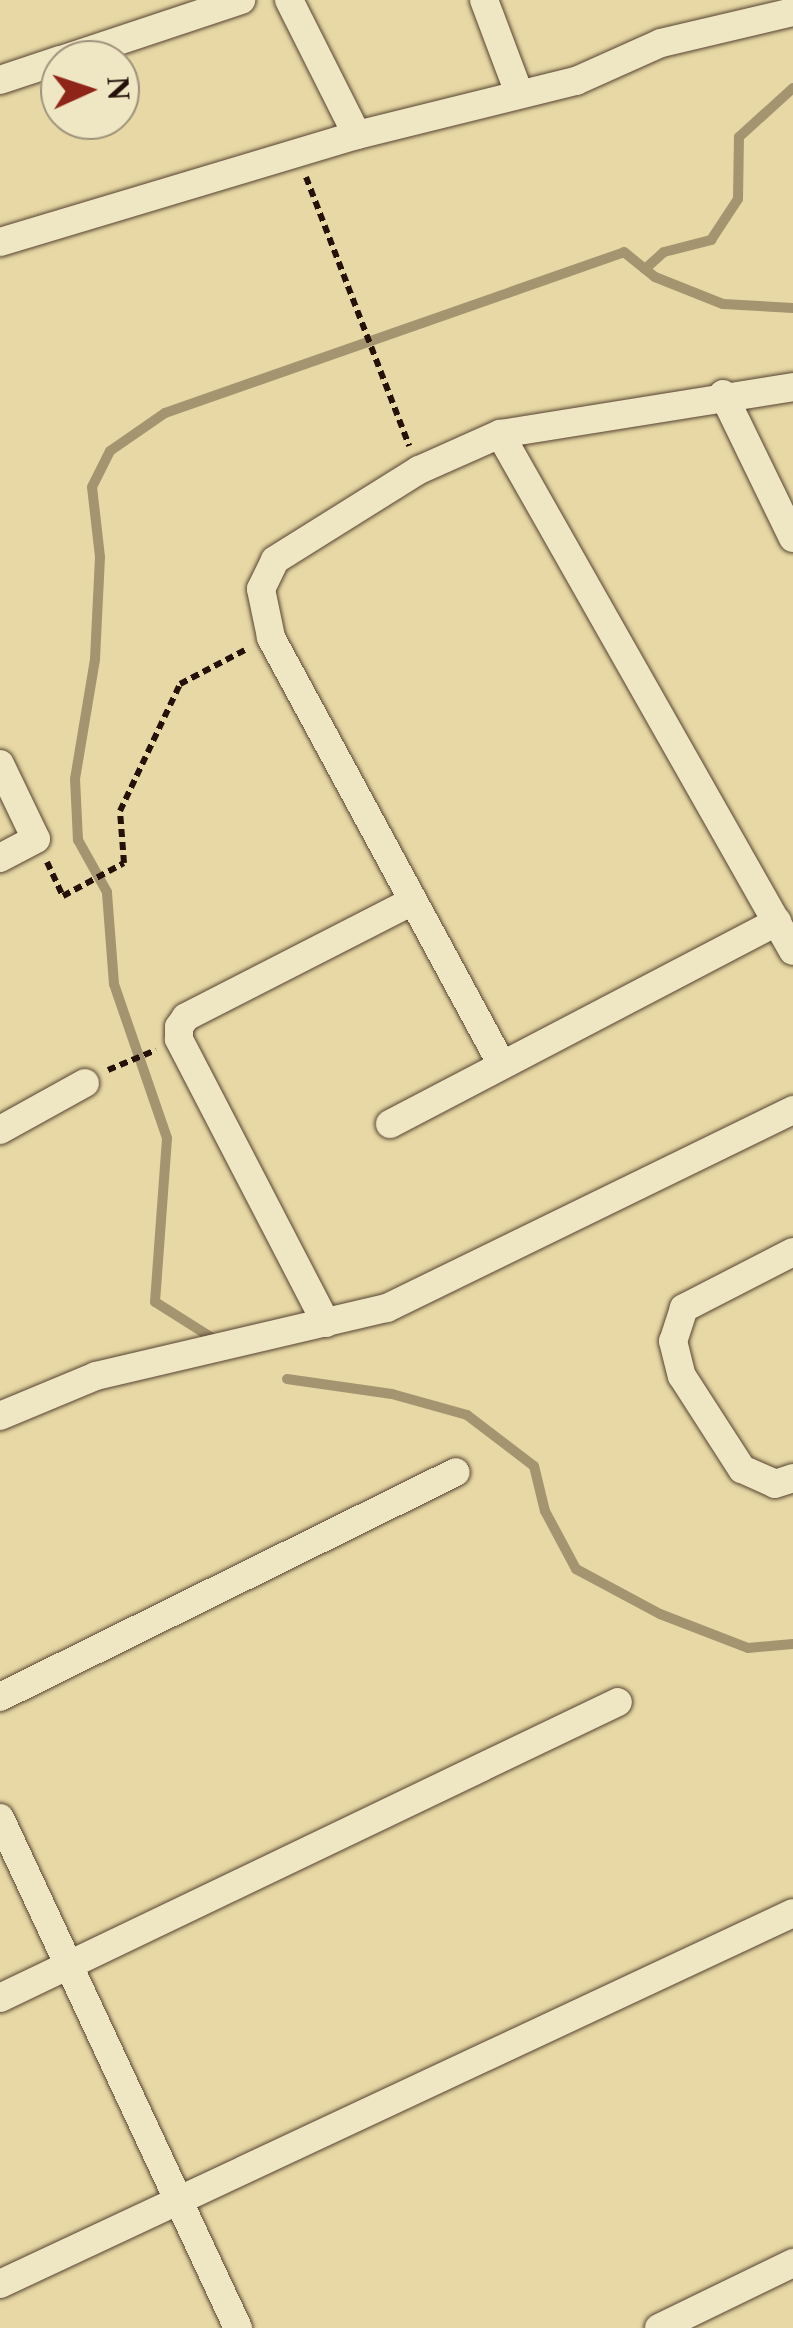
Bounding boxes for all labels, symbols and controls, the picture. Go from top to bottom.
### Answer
north arrow [40,40,140,140]
text: N [100,75,136,102]

